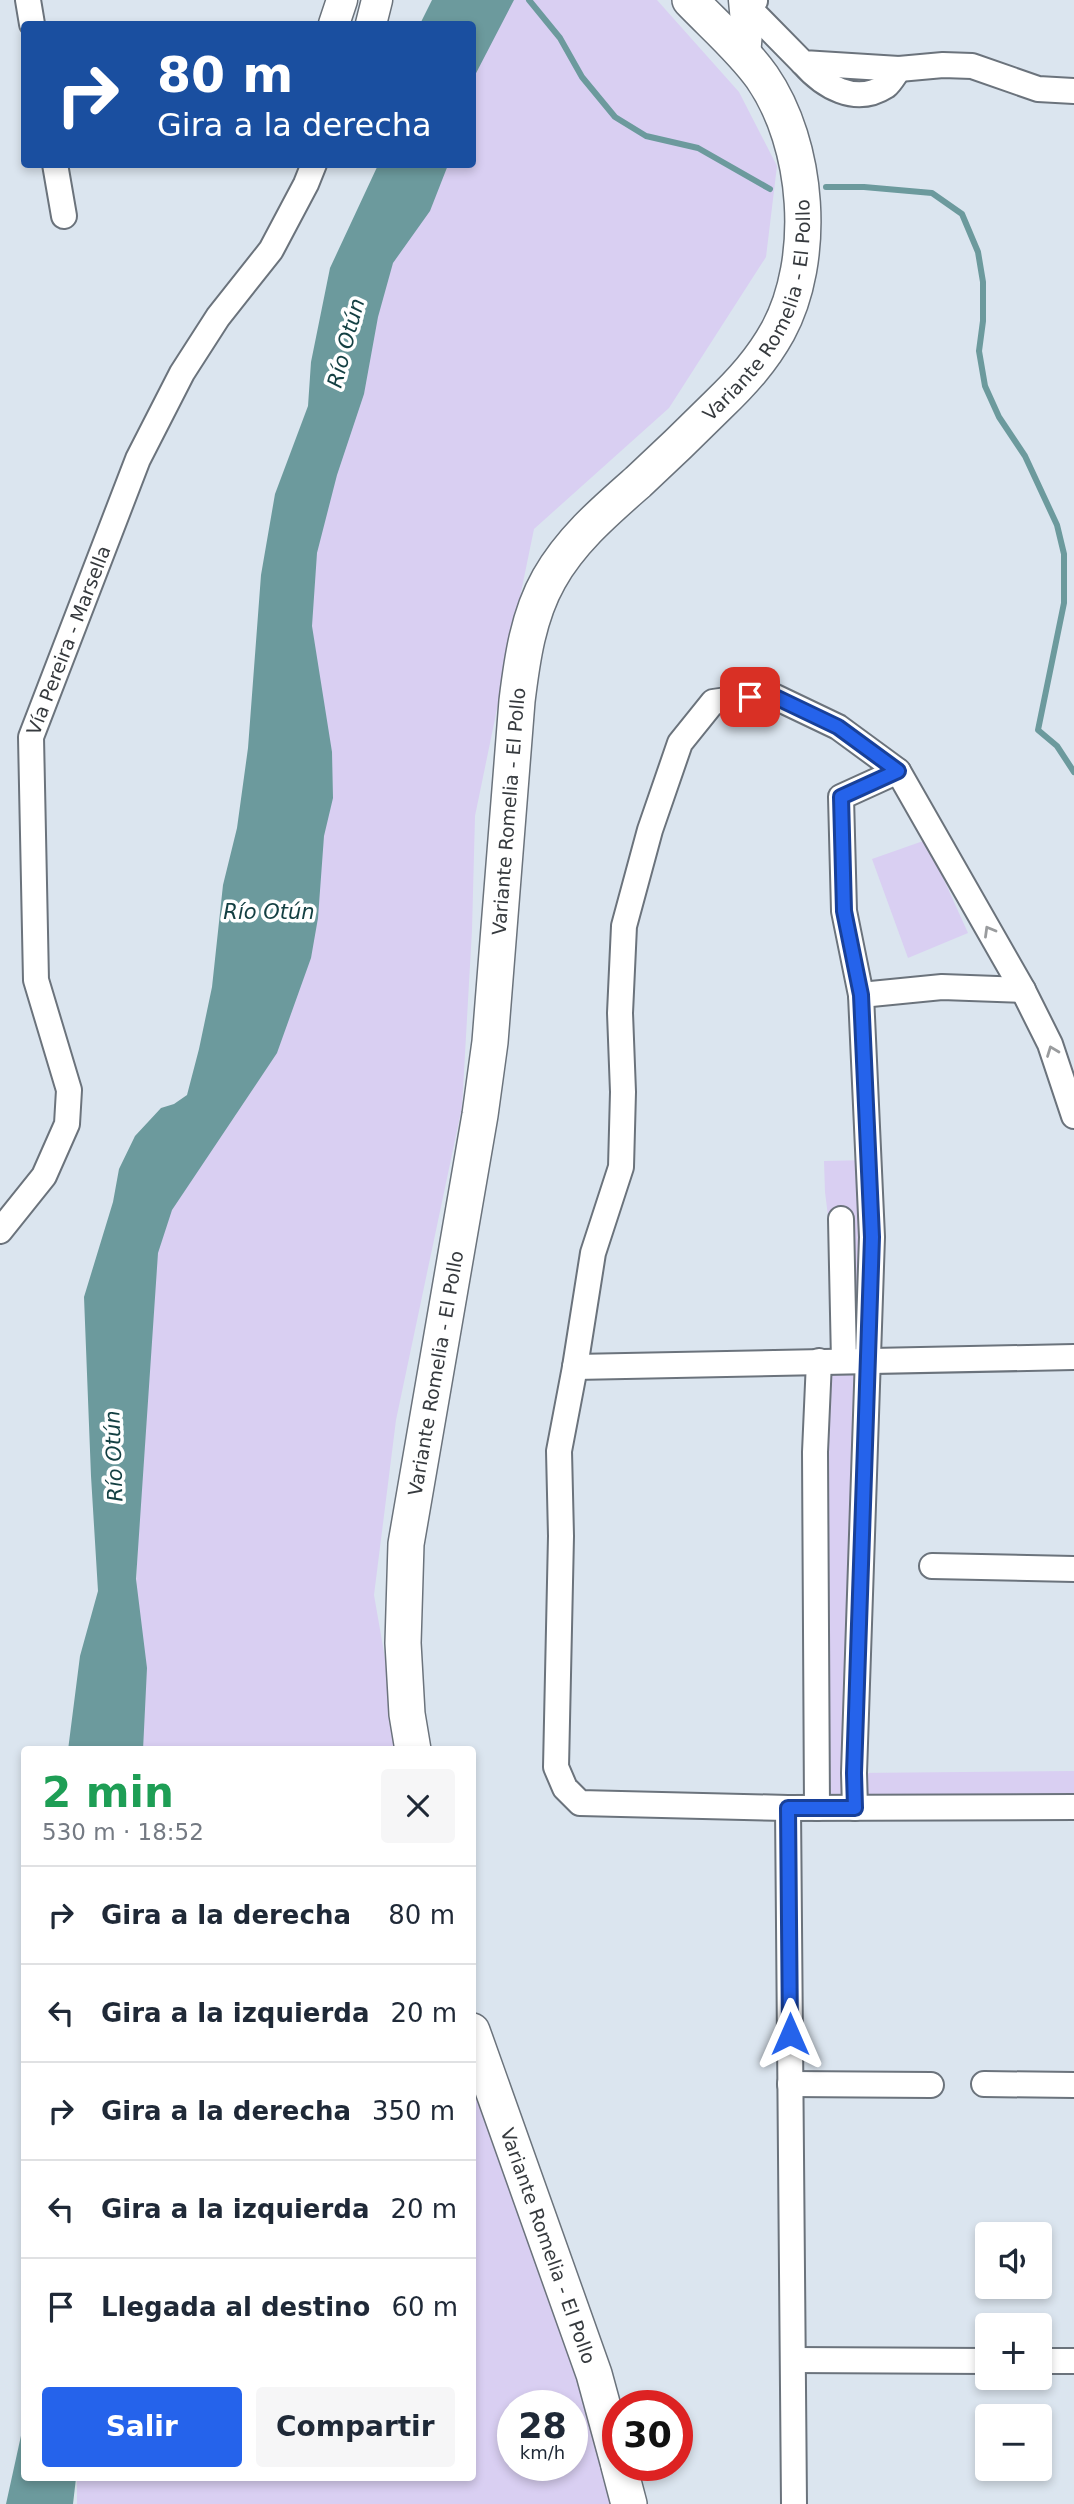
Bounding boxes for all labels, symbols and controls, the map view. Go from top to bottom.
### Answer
text: 80 m [157,47,293,104]
icon: right [42,49,133,140]
text: Gira a la derecha [157,106,432,144]
street label: Variante Romelia - El Pollo [698,199,814,425]
water label: Río Otún [323,296,369,390]
street label: Vía Pereira - Marsella [22,542,115,738]
pin [720,667,780,727]
icon: arrive [731,678,769,716]
street label: Variante Romelia - El Pollo [487,686,530,936]
water label: Río Otún [223,900,315,924]
one-way arrow [984,925,997,938]
one-way arrow [1046,1046,1060,1058]
street label: Variante Romelia - El Pollo [404,1249,467,1497]
water label: Río Otún [100,1410,128,1502]
text: 2 min [42,1768,174,1817]
button: close [381,1769,455,1843]
text: 530 m · 18:52 [42,1819,204,1845]
icon: right [42,1896,80,1934]
text: Gira a la derecha [101,1900,351,1930]
text: 80 m [388,1900,455,1930]
icon: left [42,1994,80,2032]
position arrow [753,1997,827,2071]
text: Gira a la izquierda [101,1998,369,2028]
text: 20 m [390,1998,457,2028]
icon: right [42,2092,80,2130]
text: Gira a la derecha [101,2096,351,2126]
text: 350 m [372,2096,455,2126]
street label: Variante Romelia - El Pollo [496,2125,600,2367]
icon: left [42,2190,80,2228]
text: Gira a la izquierda [101,2194,369,2224]
text: 20 m [390,2194,457,2224]
map controls [975,2222,1052,2481]
button: sound [975,2222,1052,2299]
icon: arrive [42,2288,80,2326]
text: Llegada al destino [101,2292,370,2322]
text: 60 m [391,2292,458,2322]
button: + [975,2313,1052,2390]
button: Salir [42,2387,242,2467]
button: Compartir [256,2387,455,2467]
speed limit sign: 30 [602,2390,693,2481]
button: − [975,2404,1052,2481]
text: 28 [518,2406,567,2446]
text: km/h [520,2442,565,2463]

